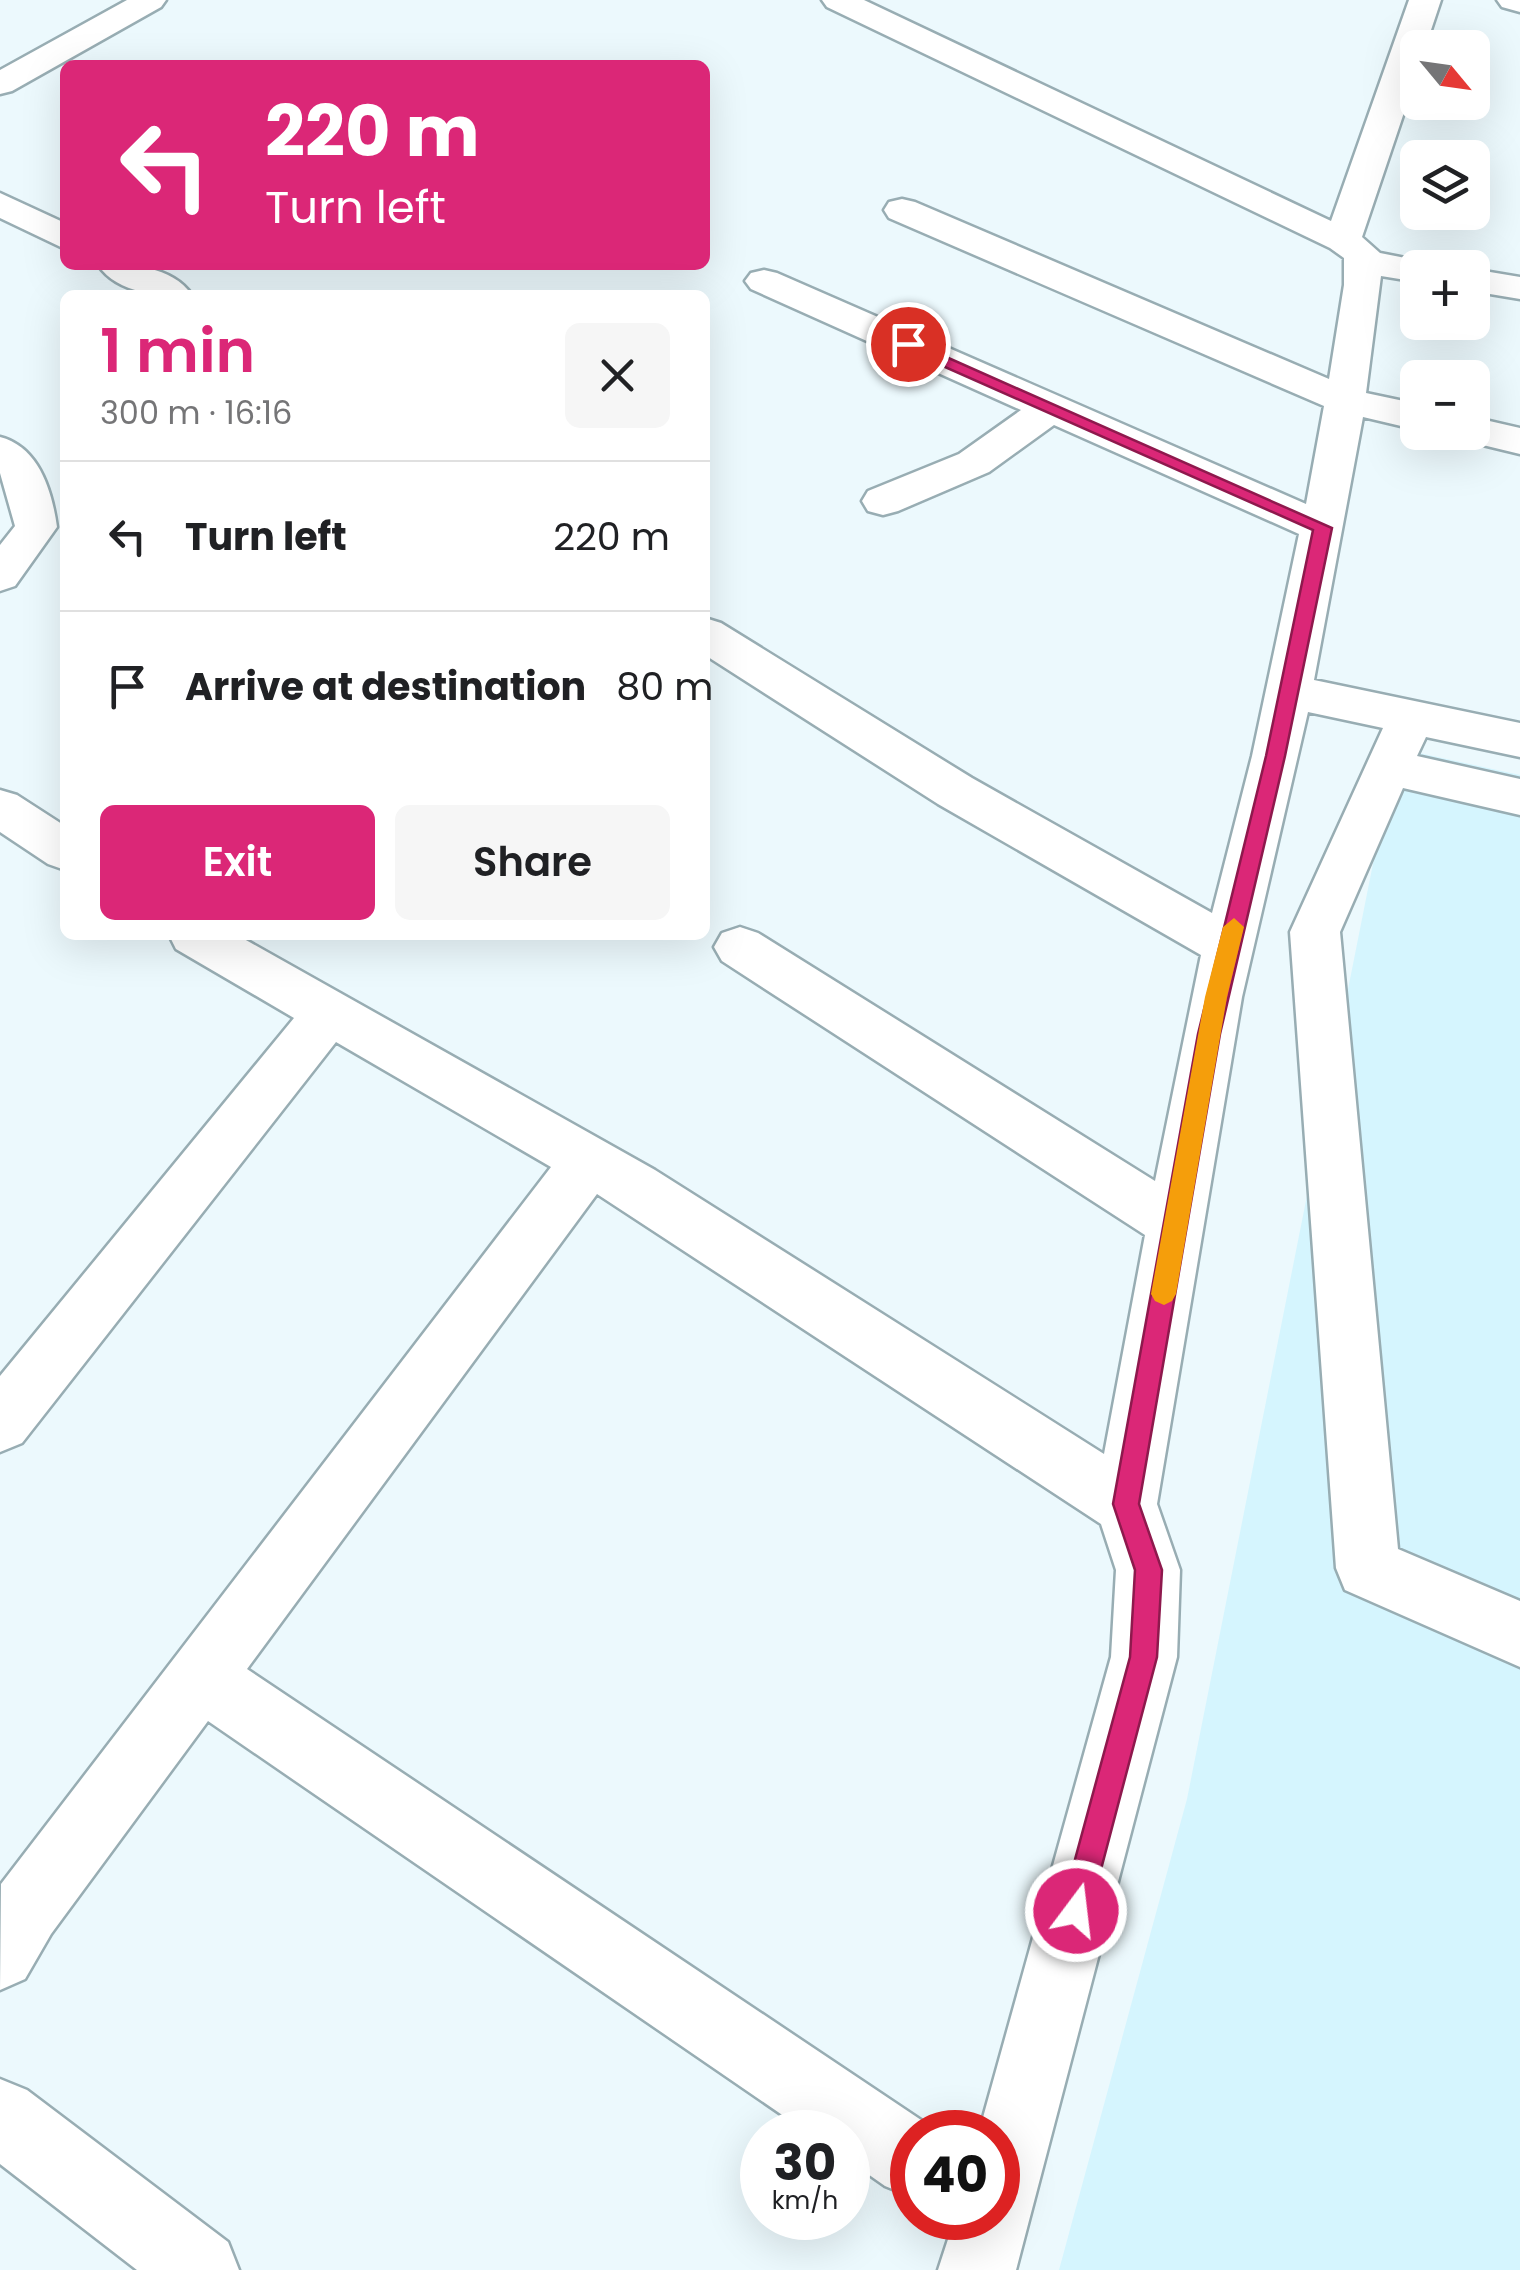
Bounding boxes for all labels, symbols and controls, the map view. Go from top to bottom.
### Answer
north arrow [1400,30,1490,120]
map controls [1400,30,1490,450]
text: 220 m [265,82,480,181]
icon: left [100,100,230,230]
button: layers [1400,140,1490,230]
text: Turn left [265,176,446,239]
button: + [1400,250,1490,340]
pin [866,302,951,387]
text: 1 min [100,309,255,393]
icon: arrive [881,317,936,372]
button: close [565,323,670,428]
button: − [1400,360,1490,450]
text: 300 m · 16:16 [100,390,292,435]
icon: left [100,509,155,564]
text: Turn left [185,510,347,563]
text: 220 m [553,510,670,563]
icon: arrive [100,659,155,714]
text: Arrive at destination [185,660,586,713]
text: 80 m [616,660,713,713]
button: Exit [100,805,375,920]
button: Share [395,805,670,920]
position arrow [1024,1859,1128,1963]
speed limit sign: 40 [890,2110,1020,2240]
text: 30 [774,2127,836,2198]
text: km/h [772,2183,838,2218]

